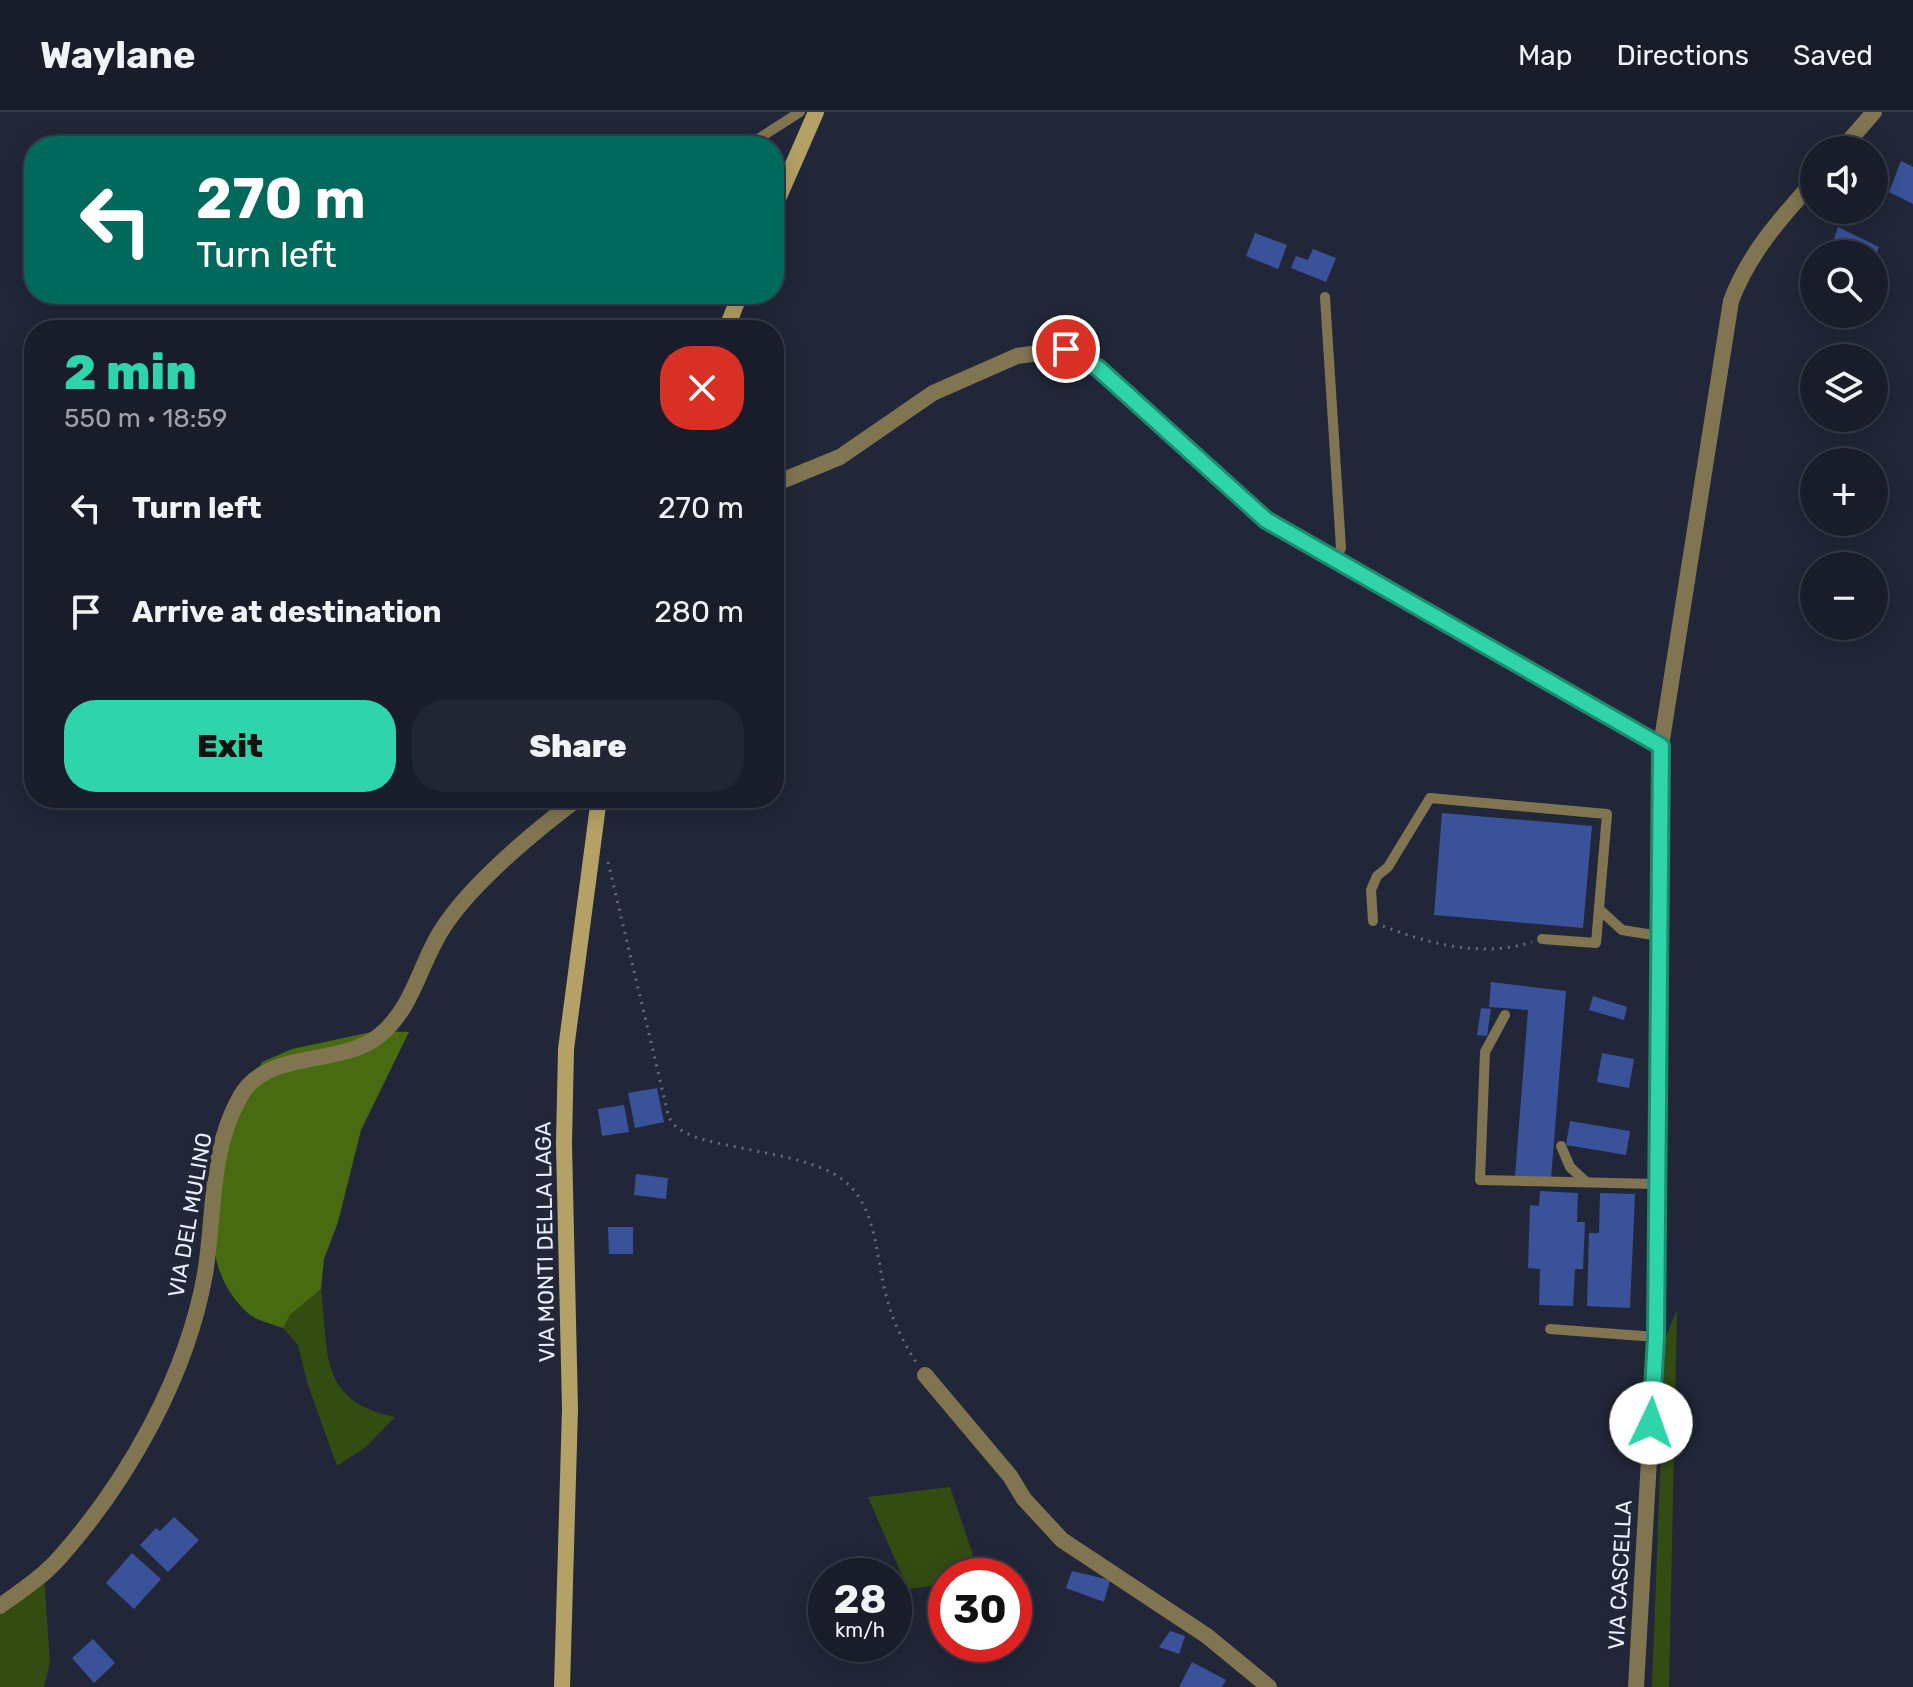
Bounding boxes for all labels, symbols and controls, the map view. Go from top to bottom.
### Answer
text: Waylane [40,32,196,78]
text: Map [1518,39,1572,72]
text: Directions [1616,39,1749,72]
text: Saved [1793,39,1873,72]
map controls [1800,136,1888,640]
button: sound [1800,136,1888,224]
text: 270 m [196,166,366,232]
icon: left [64,168,168,272]
text: Turn left [196,233,337,276]
button: search [1800,240,1888,328]
pin [1032,315,1100,383]
icon: arrive [1044,327,1088,371]
text: 2 min [64,344,197,401]
button: layers [1800,344,1888,432]
button: close [660,346,744,430]
text: 550 m · 18:59 [64,403,227,434]
button: + [1800,448,1888,536]
icon: left [64,486,108,530]
text: Turn left [132,490,262,526]
text: 270 m [658,490,744,526]
button: − [1800,552,1888,640]
icon: arrive [64,590,108,634]
text: Arrive at destination [132,594,442,630]
text: 280 m [654,594,744,630]
button: Exit [64,700,396,792]
button: Share [412,700,744,792]
street label: VIA MONTI DELLA LAGA [529,1121,561,1363]
street label: VIA DEL MULINO [162,1130,218,1300]
position arrow [1609,1381,1693,1465]
street label: VIA CASCELLA [1603,1499,1637,1651]
speed limit sign: 30 [928,1558,1032,1662]
text: 28 [833,1576,887,1623]
text: km/h [835,1618,885,1642]

